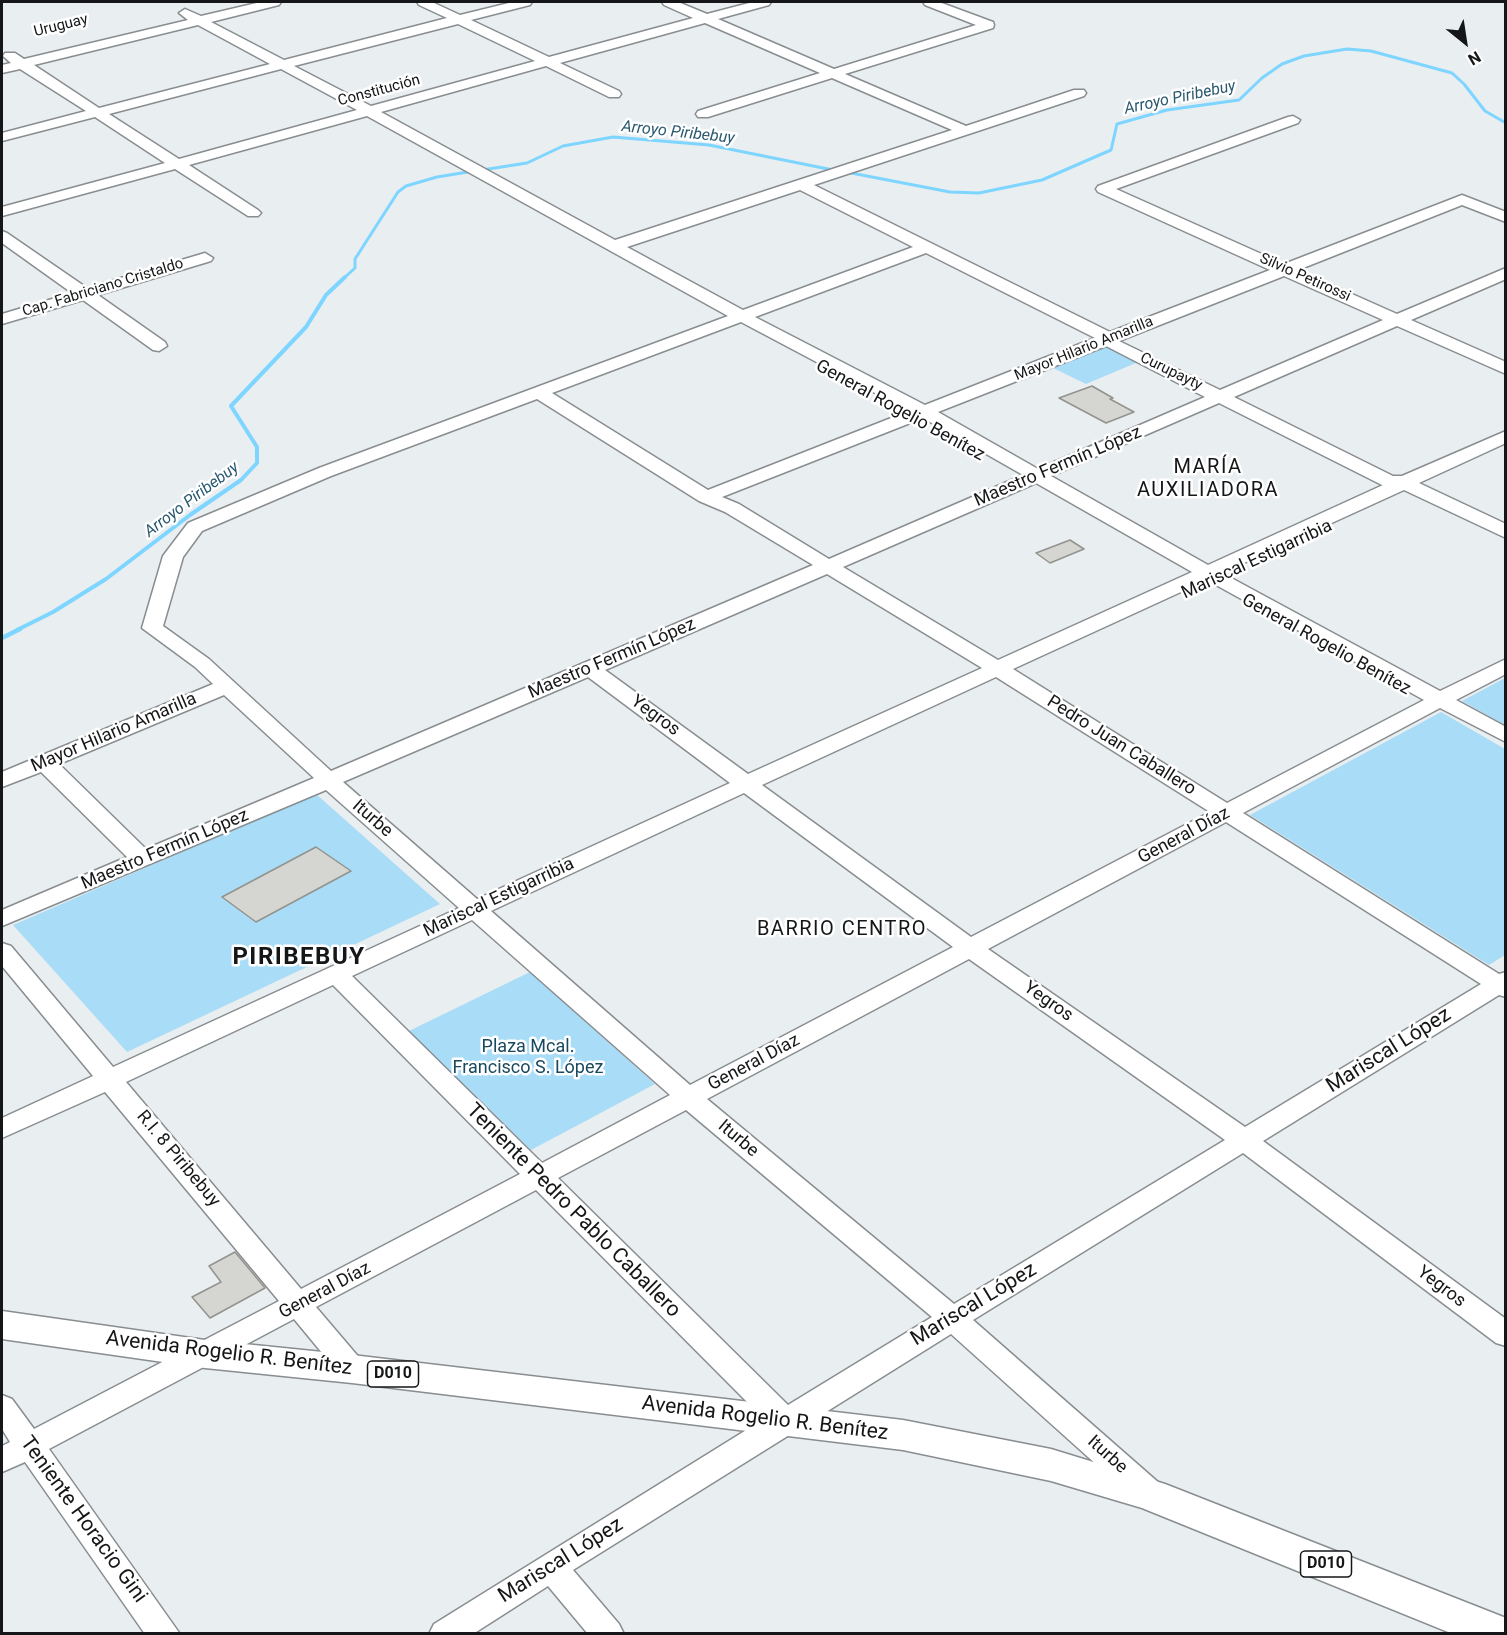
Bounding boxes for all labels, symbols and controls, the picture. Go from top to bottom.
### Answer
street label: Uruguay [32,11,90,41]
north arrow [1435,12,1495,72]
text: N [1465,47,1484,69]
street label: Constitución [336,71,422,111]
water label: Arroyo Piribebuy [1123,77,1237,119]
water label: Arroyo Piribebuy [621,118,735,148]
street label: Silvio Petirossi [1257,250,1353,306]
street label: Cap. Fabriciano Cristaldo [20,255,186,321]
street label: Mayor Hilario Amarilla [1012,313,1156,385]
street label: Curupayty [1137,349,1205,395]
street label: General Rogelio Benítez [812,356,988,466]
street label: Maestro Fermín López [971,422,1145,512]
district label: MARÍA AUXILIADORA [1137,456,1279,503]
water label: Arroyo Piribebuy [141,458,243,542]
street label: Mariscal Estigarribia [1178,516,1336,604]
street label: General Rogelio Benítez [1238,590,1414,700]
street label: Maestro Fermín López [525,614,699,704]
street label: Mayor Hilario Amarilla [28,688,200,778]
street label: Yegros [626,691,684,741]
street label: Pedro Juan Caballero [1043,691,1199,801]
street label: Iturbe [347,796,397,842]
street label: General Díaz [1134,803,1234,869]
street label: Maestro Fermín López [78,805,252,895]
street label: Mariscal Estigarribia [420,854,578,942]
district label: BARRIO CENTRO [757,918,927,942]
district label: PIRIBEBUY [232,944,366,972]
street label: Yegros [1019,977,1077,1027]
street label: Mariscal López [1322,1003,1456,1099]
street label: General Díaz [704,1030,804,1096]
park label: Plaza Mcal. Francisco S. López [453,1036,603,1078]
street label: Teniente Pedro Pablo Caballero [461,1099,685,1323]
street label: R.I. 8 Piribebuy [132,1107,224,1211]
street label: Iturbe [713,1116,763,1162]
street label: General Díaz [275,1258,375,1324]
street label: Mariscal López [907,1258,1041,1352]
street label: Yegros [1412,1262,1470,1312]
street label: Avenida Rogelio R. Benítez [104,1326,354,1382]
road number: D010 [368,1361,418,1387]
street label: Avenida Rogelio R. Benítez [640,1391,890,1447]
street label: Iturbe [1083,1431,1131,1479]
street label: Teniente Horacio Gini [14,1432,152,1608]
street label: Mariscal López [494,1513,628,1609]
road number: D010 [1300,1551,1352,1577]

